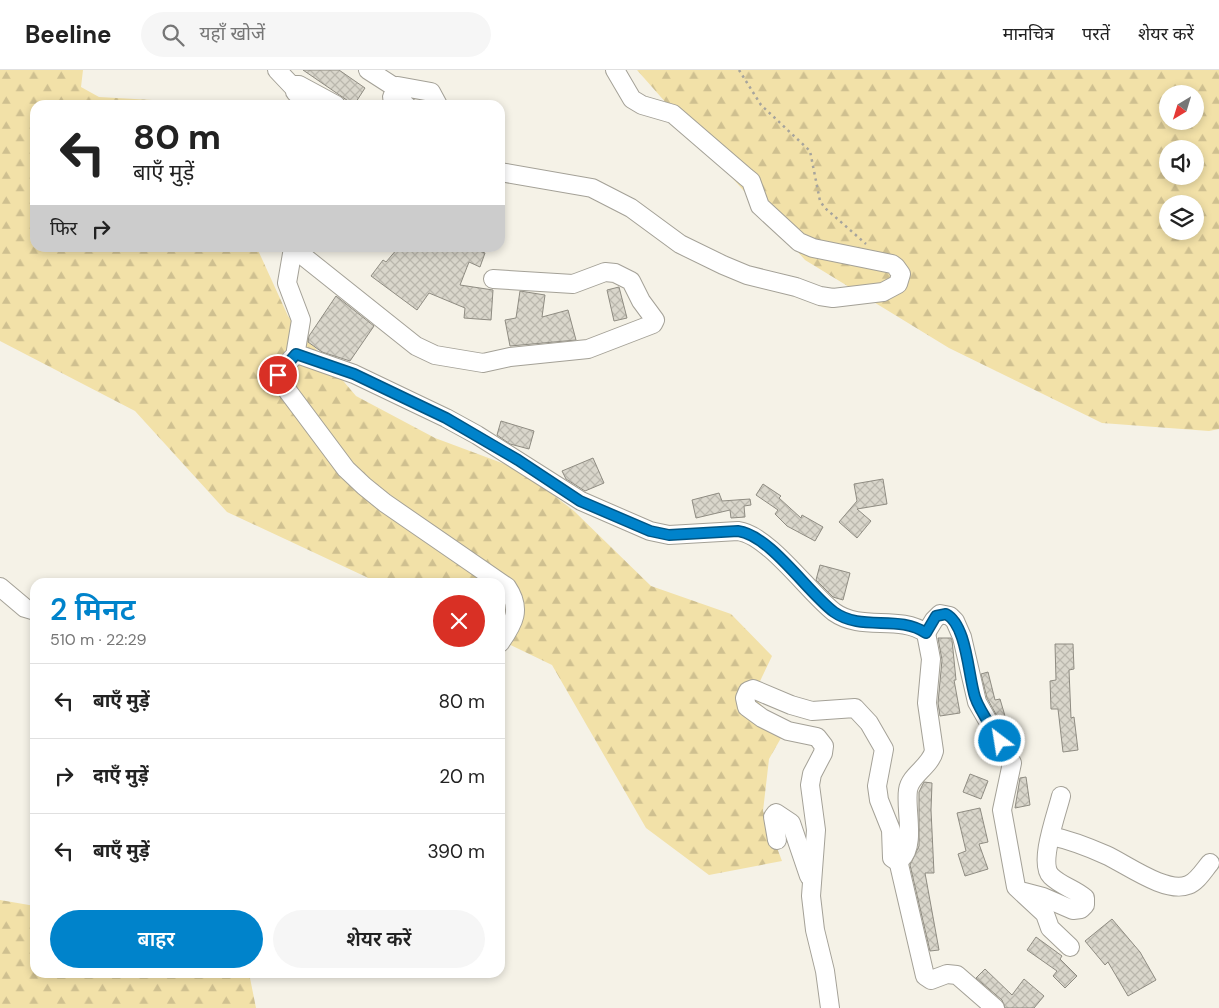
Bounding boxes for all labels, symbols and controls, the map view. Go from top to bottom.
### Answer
search box [141,12,491,57]
text: Beeline [25,19,111,50]
icon: search [159,21,187,49]
text: यहाँ खोजें [199,21,265,46]
text: मानचित्र [1003,22,1054,46]
text: परतें [1082,22,1110,46]
text: शेयर करें [1138,22,1194,46]
north arrow [1159,85,1204,130]
map controls [1159,85,1204,240]
text: 80 m [133,114,221,160]
icon: left [50,120,115,185]
button: sound [1159,140,1204,185]
text: बाएँ मुड़ें [133,158,194,187]
button: layers [1159,195,1204,240]
icon: right [87,215,115,243]
text: फिर [50,216,77,241]
pin [257,354,299,396]
icon: arrive [264,361,292,389]
text: 2 मिनट [50,590,136,629]
button: close [433,595,485,647]
text: 510 m · 22:29 [50,629,147,650]
icon: left [50,687,78,715]
text: बाएँ मुड़ें [93,688,150,713]
text: 80 m [438,689,485,714]
position arrow [973,714,1025,766]
icon: right [50,762,78,790]
text: दाएँ मुड़ें [93,763,148,788]
text: 20 m [439,764,485,789]
icon: left [50,837,78,865]
text: बाएँ मुड़ें [93,838,150,863]
text: 390 m [427,839,485,864]
button: बाहर [50,910,263,968]
button: शेयर करें [273,910,485,968]

